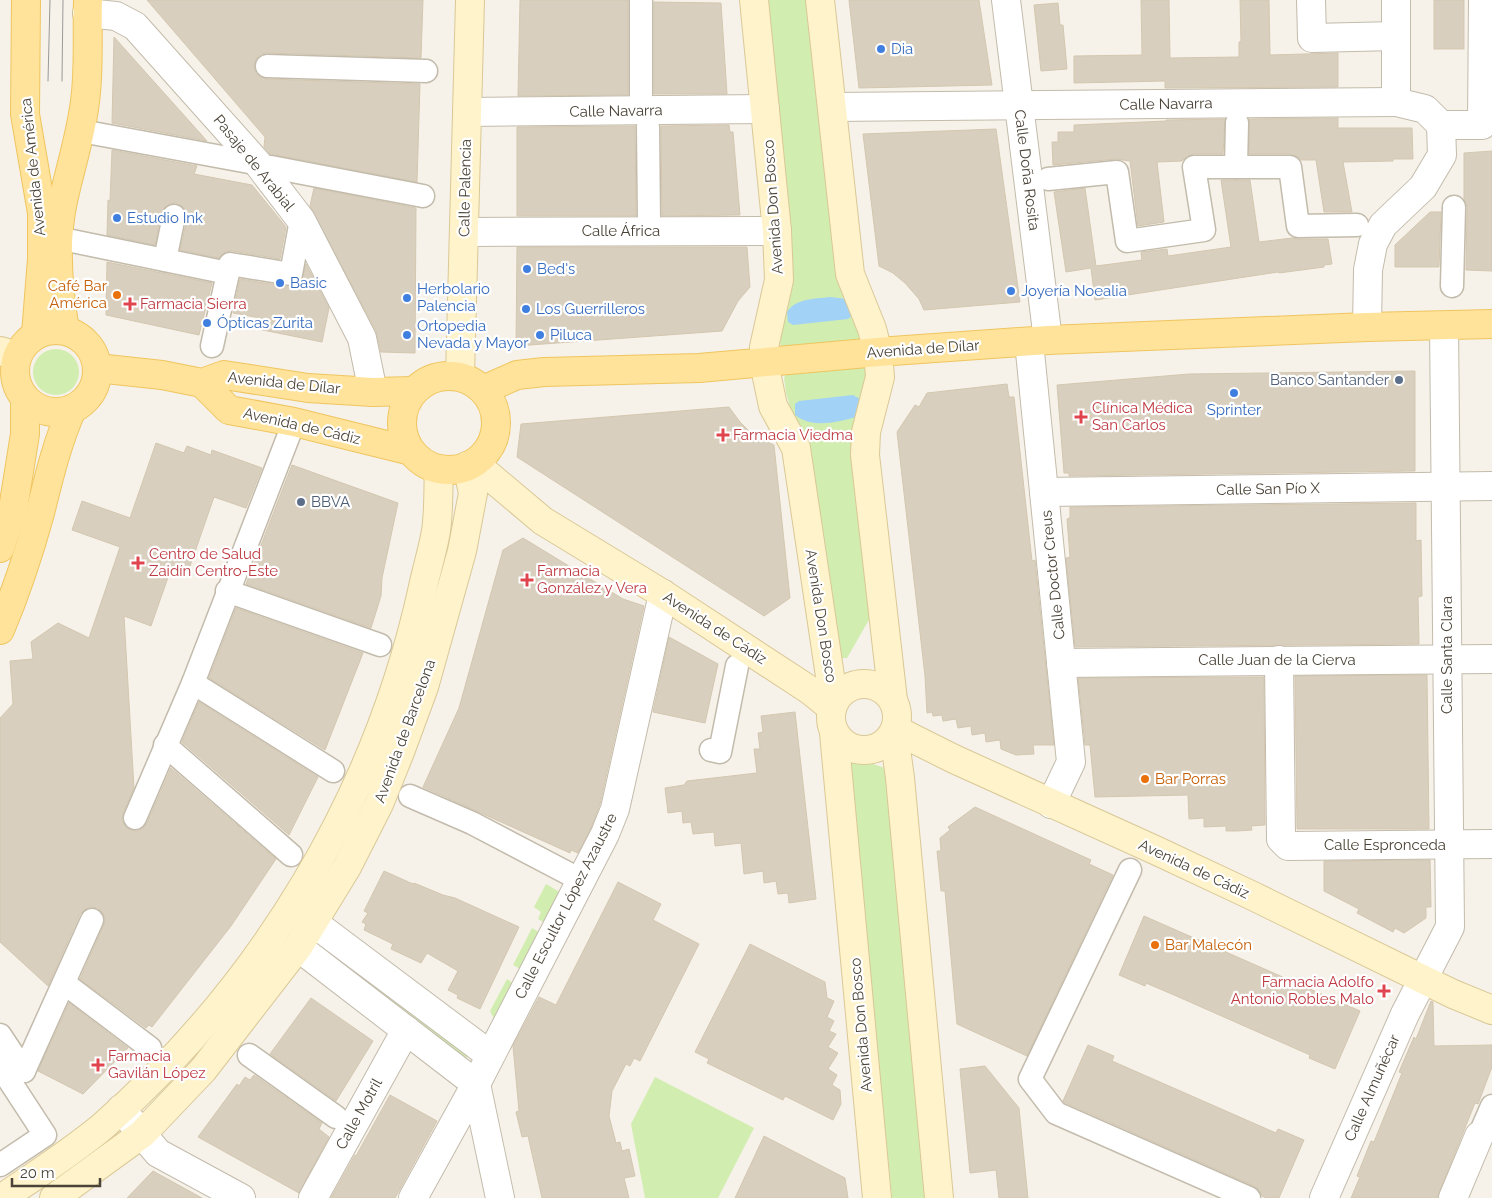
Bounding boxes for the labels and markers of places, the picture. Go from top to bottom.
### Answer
place label: Dia [891,40,913,58]
marker: Dia [875,43,887,55]
place label: Estudio Ink [127,209,203,227]
marker: Estudio Ink [111,212,123,224]
place label: Bed's [537,260,575,278]
marker: Bed's [521,263,533,275]
place label: Basic [290,274,327,292]
place label: Café Bar América [48,277,108,312]
marker: Basic [274,277,286,289]
place label: Herbolario Palencia [417,280,490,315]
place label: Joyería Noealia [1021,282,1127,300]
marker: Joyería Noealia [1005,285,1017,297]
marker: Café Bar América [111,289,123,301]
marker: Herbolario Palencia [401,292,413,304]
place label: Farmacia Sierra [140,295,247,313]
marker: Farmacia Sierra [124,298,136,310]
place label: Los Guerrilleros [536,300,645,318]
marker: Los Guerrilleros [520,303,532,315]
place label: Ópticas Zurita [217,314,313,332]
marker: Ópticas Zurita [201,317,213,329]
place label: Ortopedia Nevada y Mayor [417,317,529,352]
place label: Piluca [550,326,592,344]
marker: Ortopedia Nevada y Mayor [401,329,413,341]
marker: Piluca [534,329,546,341]
place label: Banco Santander [1270,371,1390,389]
marker: Banco Santander [1393,374,1405,386]
marker: Sprinter [1228,387,1240,399]
place label: Clínica Médica San Carlos [1092,399,1193,434]
place label: Sprinter [1207,401,1262,419]
marker: Clínica Médica San Carlos [1074,410,1088,424]
place label: Farmacia Viedma [733,426,853,444]
marker: Farmacia Viedma [717,429,729,441]
place label: BBVA [311,493,350,511]
marker: BBVA [295,496,307,508]
place label: Centro de Salud Zaidín Centro-Este [149,545,278,580]
marker: Centro de Salud Zaidín Centro-Este [131,556,145,570]
place label: Farmacia González y Vera [537,562,647,597]
marker: Farmacia González y Vera [521,574,533,586]
place label: Bar Porras [1155,770,1226,788]
marker: Bar Porras [1139,773,1151,785]
place label: Bar Malecón [1165,936,1252,954]
marker: Bar Malecón [1149,939,1161,951]
place label: Farmacia Adolfo Antonio Robles Malo [1231,973,1374,1008]
marker: Farmacia Adolfo Antonio Robles Malo [1378,985,1390,997]
place label: Farmacia Gavilán López [108,1047,206,1082]
marker: Farmacia Gavilán López [92,1059,104,1071]

